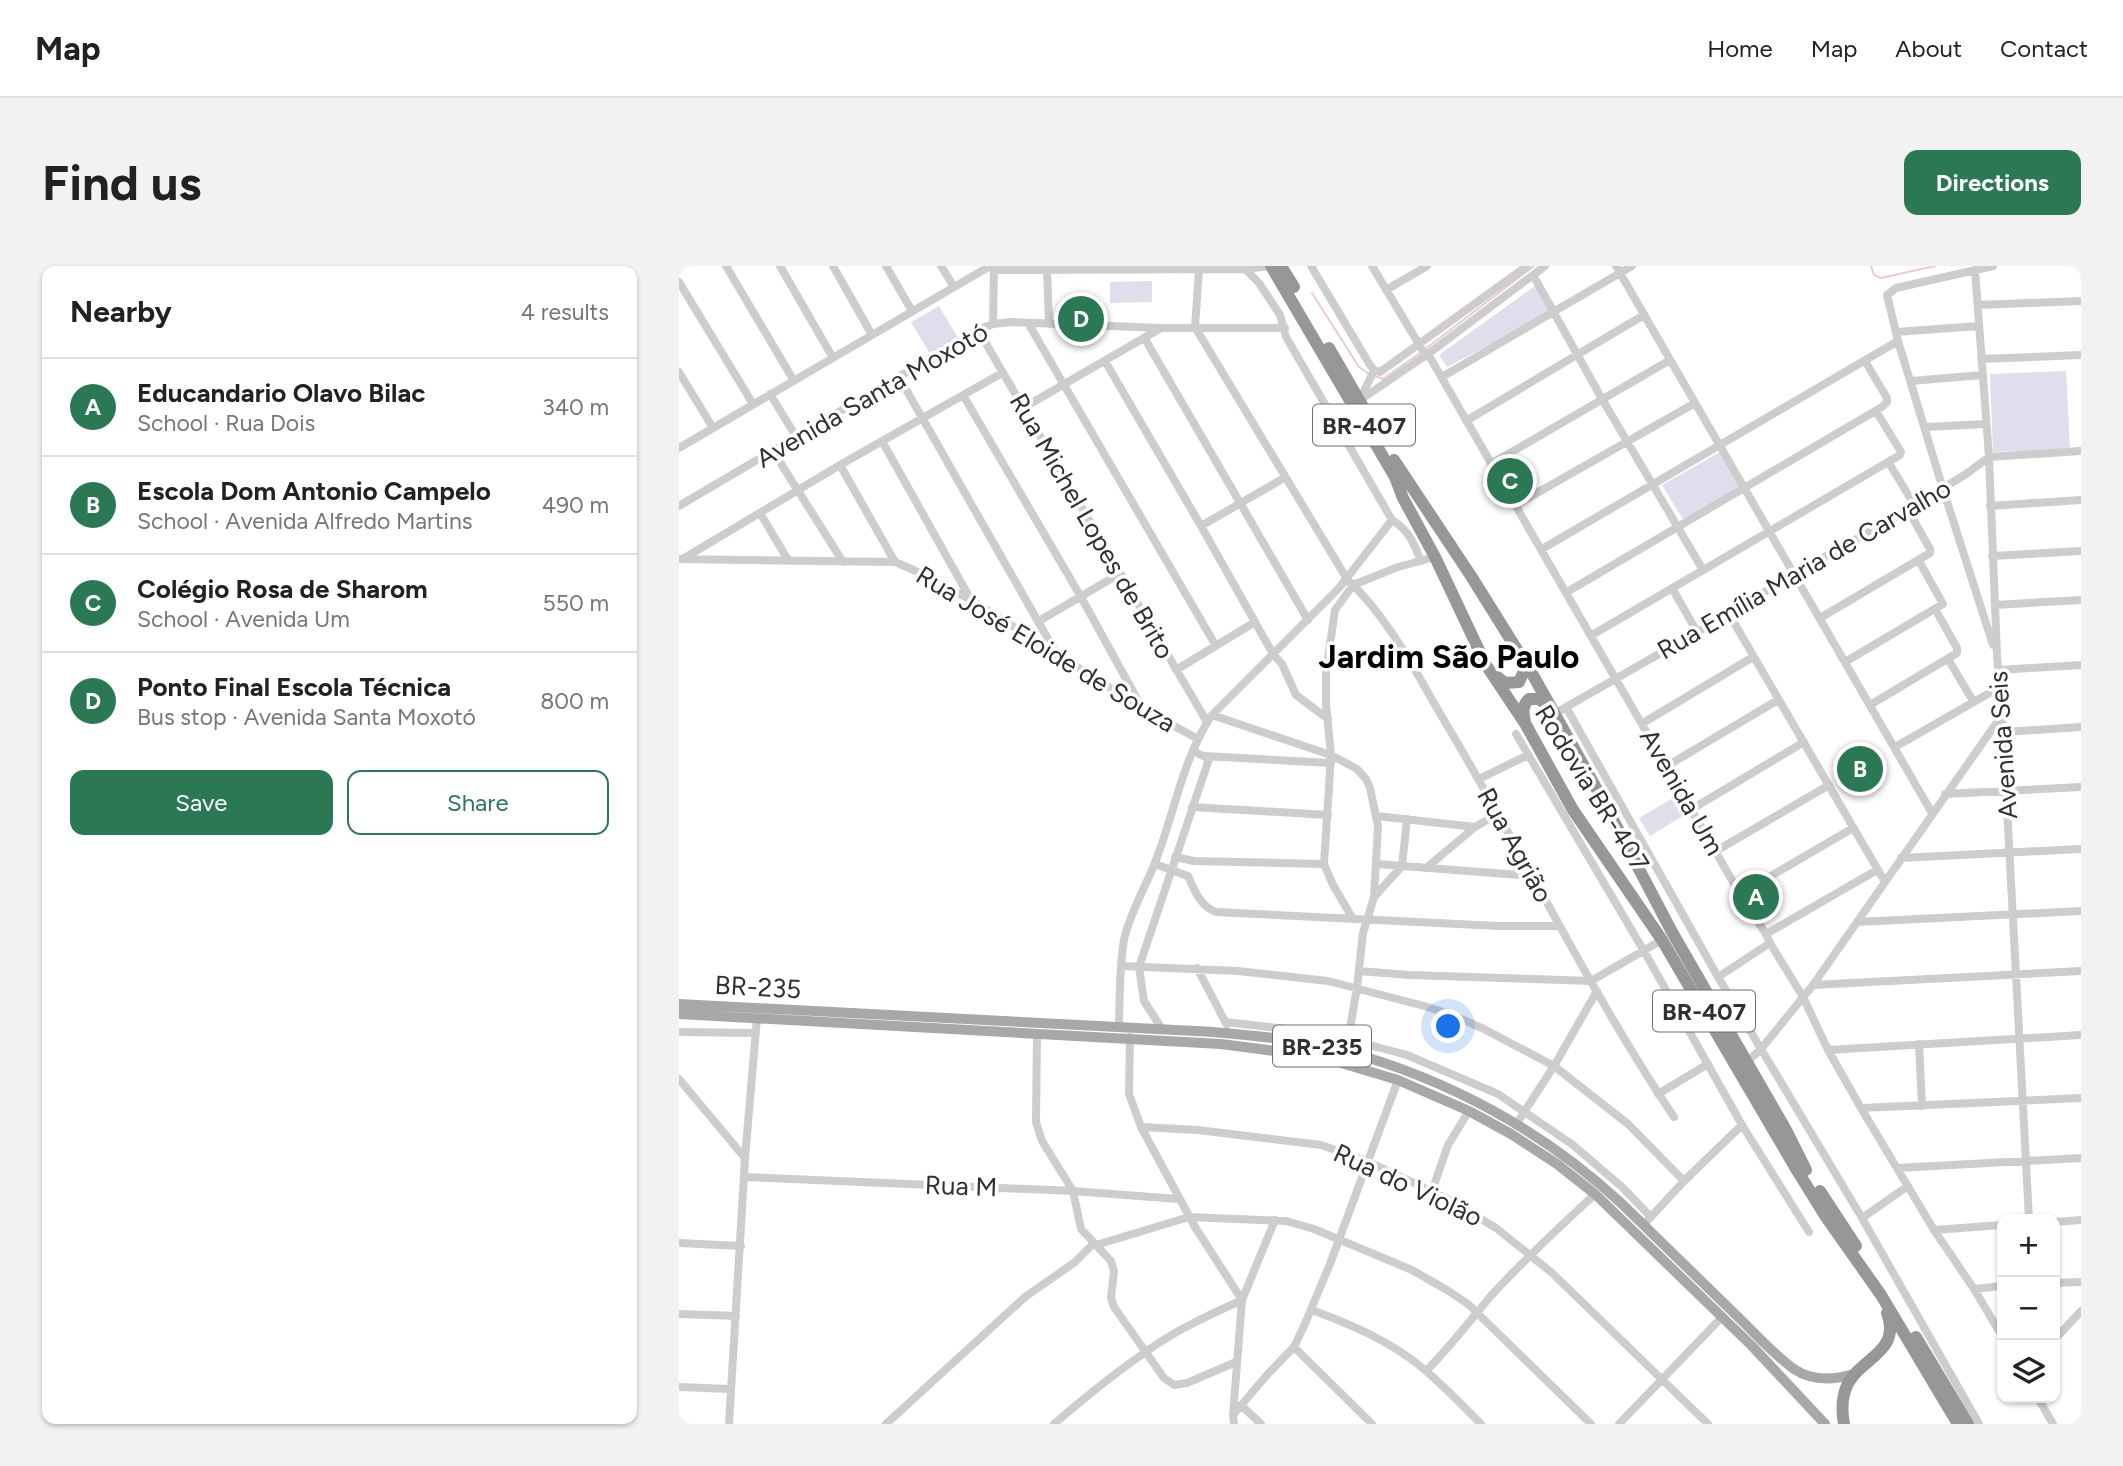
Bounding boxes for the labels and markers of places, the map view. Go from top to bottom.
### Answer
pin: D [1058,293,1104,345]
pin: C [1487,455,1533,507]
pin: B [1837,743,1883,795]
pin: A [1733,871,1779,923]

